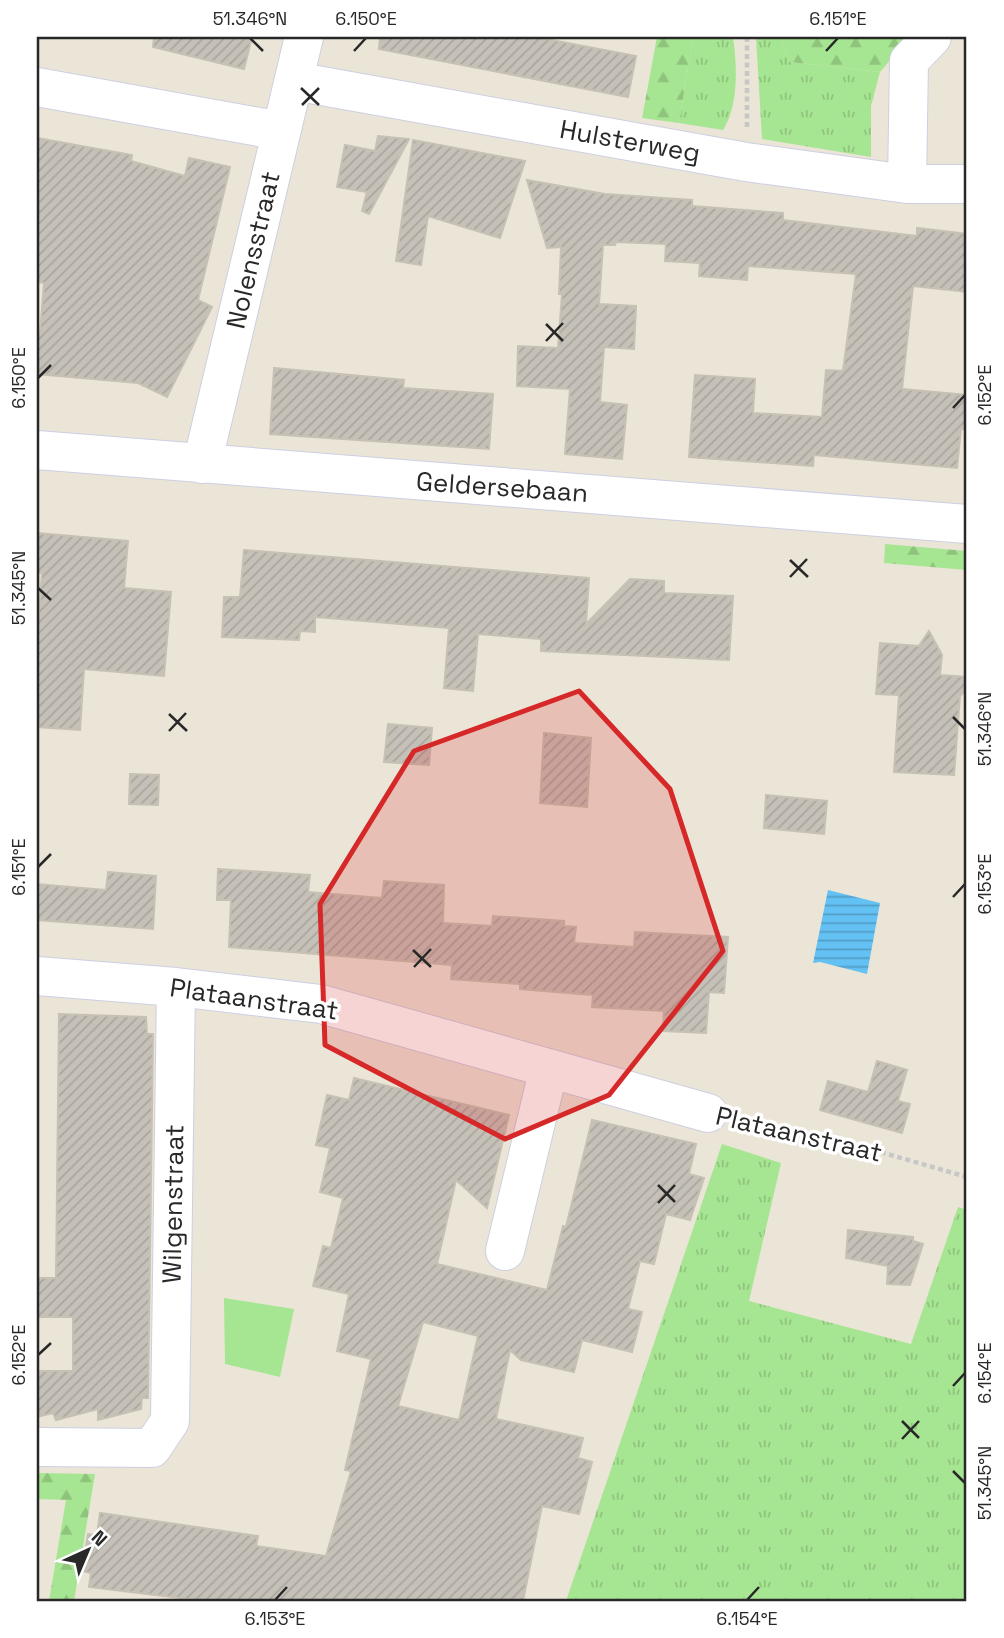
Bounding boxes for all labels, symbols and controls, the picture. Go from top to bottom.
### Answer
text: 51.346°N [213,7,287,30]
text: 6.150°E [335,7,397,30]
text: 6.151°E [809,7,867,30]
street label: Hulsterweg [557,112,703,170]
street label: Nolensstraat [218,168,288,332]
text: 6.150°E [7,347,30,409]
text: 6.152°E [973,365,996,425]
street label: Geldersebaan [415,464,589,510]
text: 51.345°N [7,551,30,625]
text: 51.346°N [973,692,996,766]
text: 6.151°E [7,838,30,896]
text: 6.153°E [973,854,996,915]
street label: Plataanstraat [168,970,340,1028]
street label: Plataanstraat [713,1098,885,1170]
street label: Wilgenstraat [155,1124,191,1284]
text: 6.152°E [7,1325,30,1385]
text: 6.154°E [973,1342,996,1404]
text: 51.345°N [973,1446,996,1520]
north arrow [52,1516,122,1586]
text: N [86,1525,113,1552]
text: 6.153°E [245,1607,306,1630]
text: 6.154°E [716,1607,778,1630]

